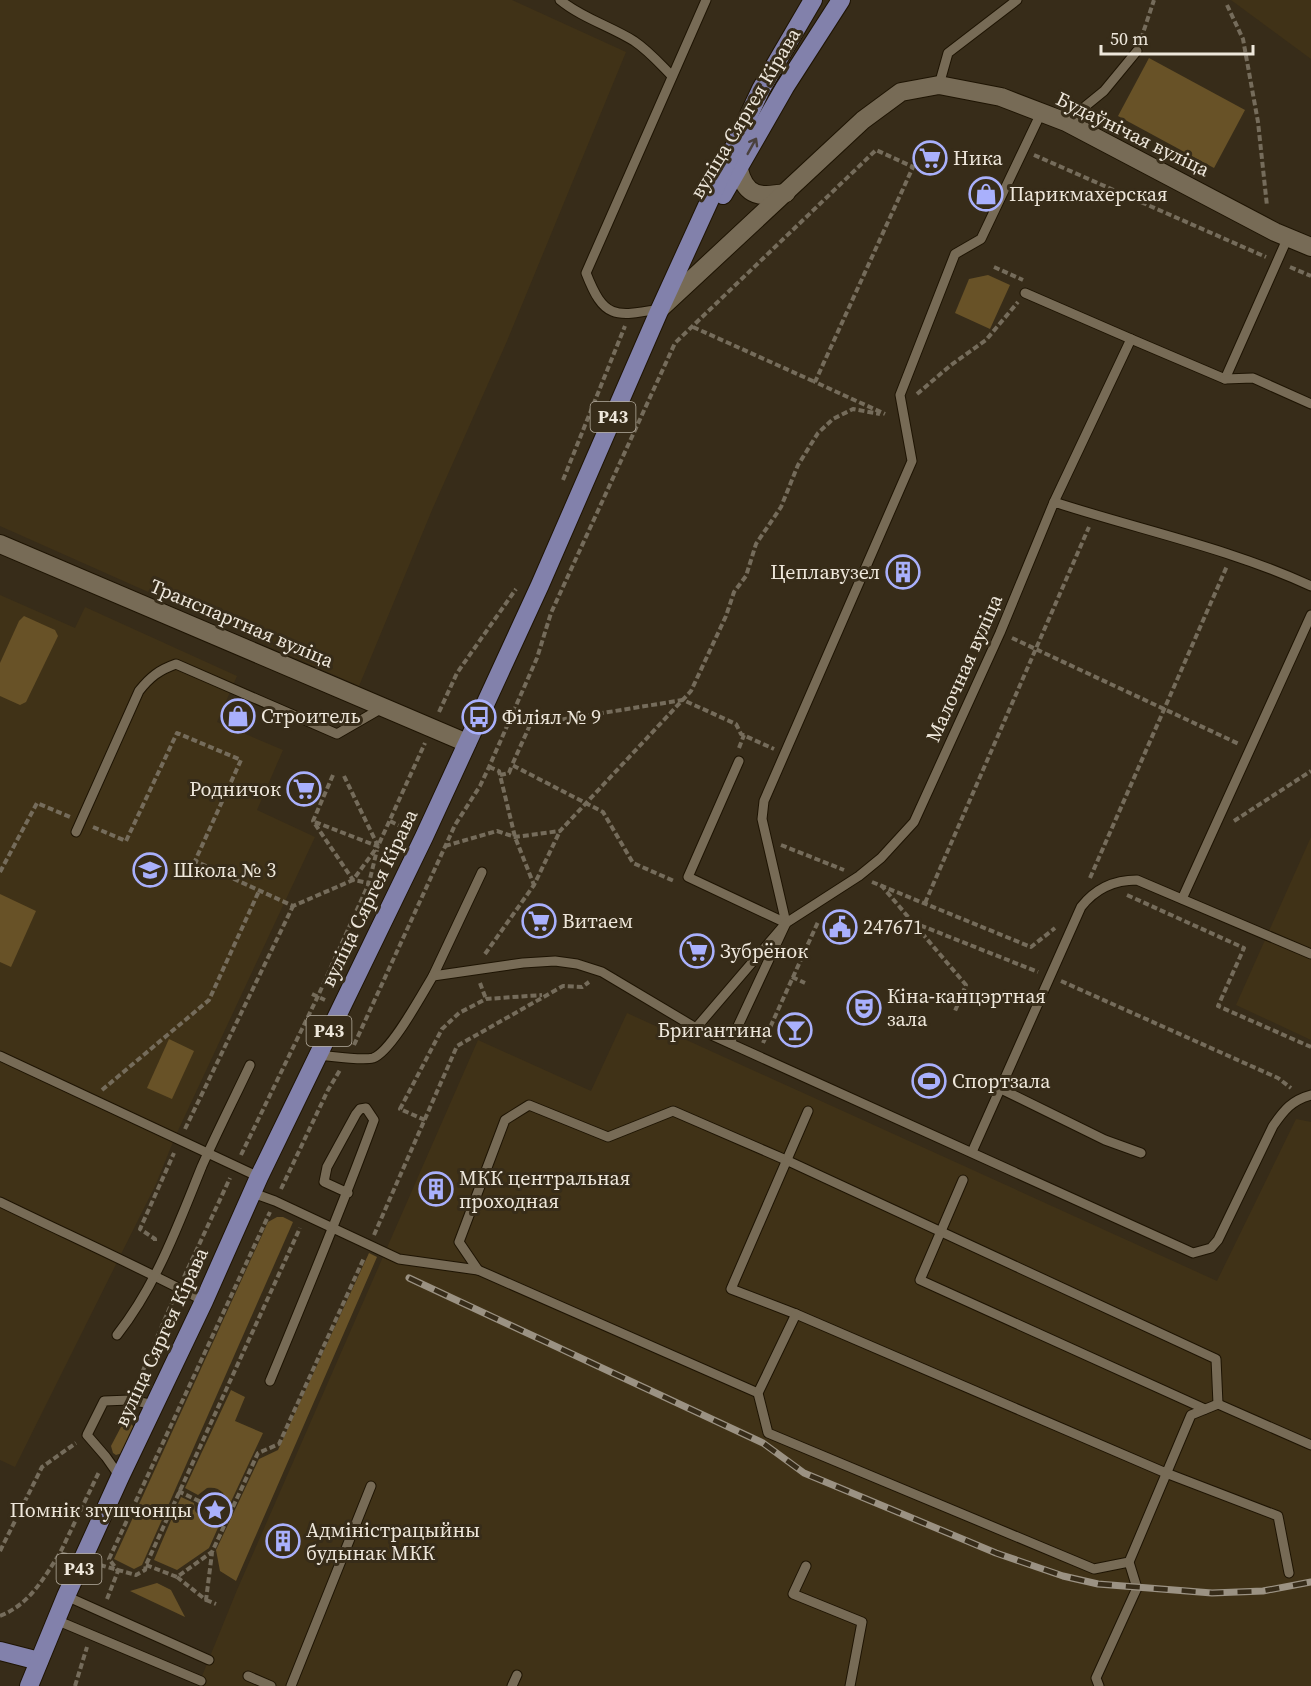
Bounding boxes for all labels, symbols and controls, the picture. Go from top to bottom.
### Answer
scale bar [1101,18,1252,56]
street label: вуліца Сяргея Кірава [683,22,808,204]
text: 50 m [1110,26,1148,51]
street label: Будаўнічая вуліца [1052,85,1215,184]
one-way arrow [746,138,758,155]
supermarket icon: Ника [912,140,948,176]
place label: Ника [953,144,1003,172]
shop icon: Парикмахерская [968,176,1004,212]
place label: Парикмахерская [1009,180,1168,208]
road number: Р43 [590,402,636,432]
building icon: Цеплавузел [885,554,921,590]
place label: Цеплавузел [770,558,880,586]
street label: Транспартная вуліца [146,572,339,675]
street label: Малочная вуліца [919,589,1009,746]
shop icon: Строитель [220,698,256,734]
bus stop icon: Філіял № 9 [461,699,497,735]
place label: Строитель [261,702,361,730]
place label: Філіял № 9 [502,703,601,731]
supermarket icon: Родничок [286,771,322,807]
place label: Родничок [189,775,281,803]
street label: вуліца Сяргея Кірава [314,804,425,992]
school or university icon: Школа № 3 [132,852,168,888]
place label: Школа № 3 [173,856,276,884]
supermarket icon: Витаем [521,903,557,939]
place label: Витаем [562,907,633,935]
public building icon: 247671 [822,909,858,945]
place label: 247671 [863,913,923,941]
supermarket icon: Зубрёнок [679,933,715,969]
place label: Зубрёнок [720,937,808,965]
place label: Кіна-канцэртная зала [887,982,1046,1033]
theatre icon: Кіна-канцэртная зала [846,990,882,1026]
bar icon: Бригантина [777,1012,813,1048]
road number: Р43 [306,1016,352,1046]
place label: Бригантина [658,1016,773,1044]
sports icon: Спортзала [911,1063,947,1099]
place label: Спортзала [952,1067,1051,1095]
place label: МКК центральная проходная [459,1164,630,1215]
building icon: МКК центральная проходная [418,1171,454,1207]
street label: вуліца Сяргея Кірава [107,1242,215,1431]
place icon: Помнік згушчонцы [197,1492,233,1528]
place label: Помнік згушчонцы [10,1496,192,1524]
place label: Адміністрацыйны будынак МКК [306,1516,480,1567]
building icon: Адміністрацыйны будынак МКК [265,1523,301,1559]
road number: Р43 [56,1554,101,1584]

